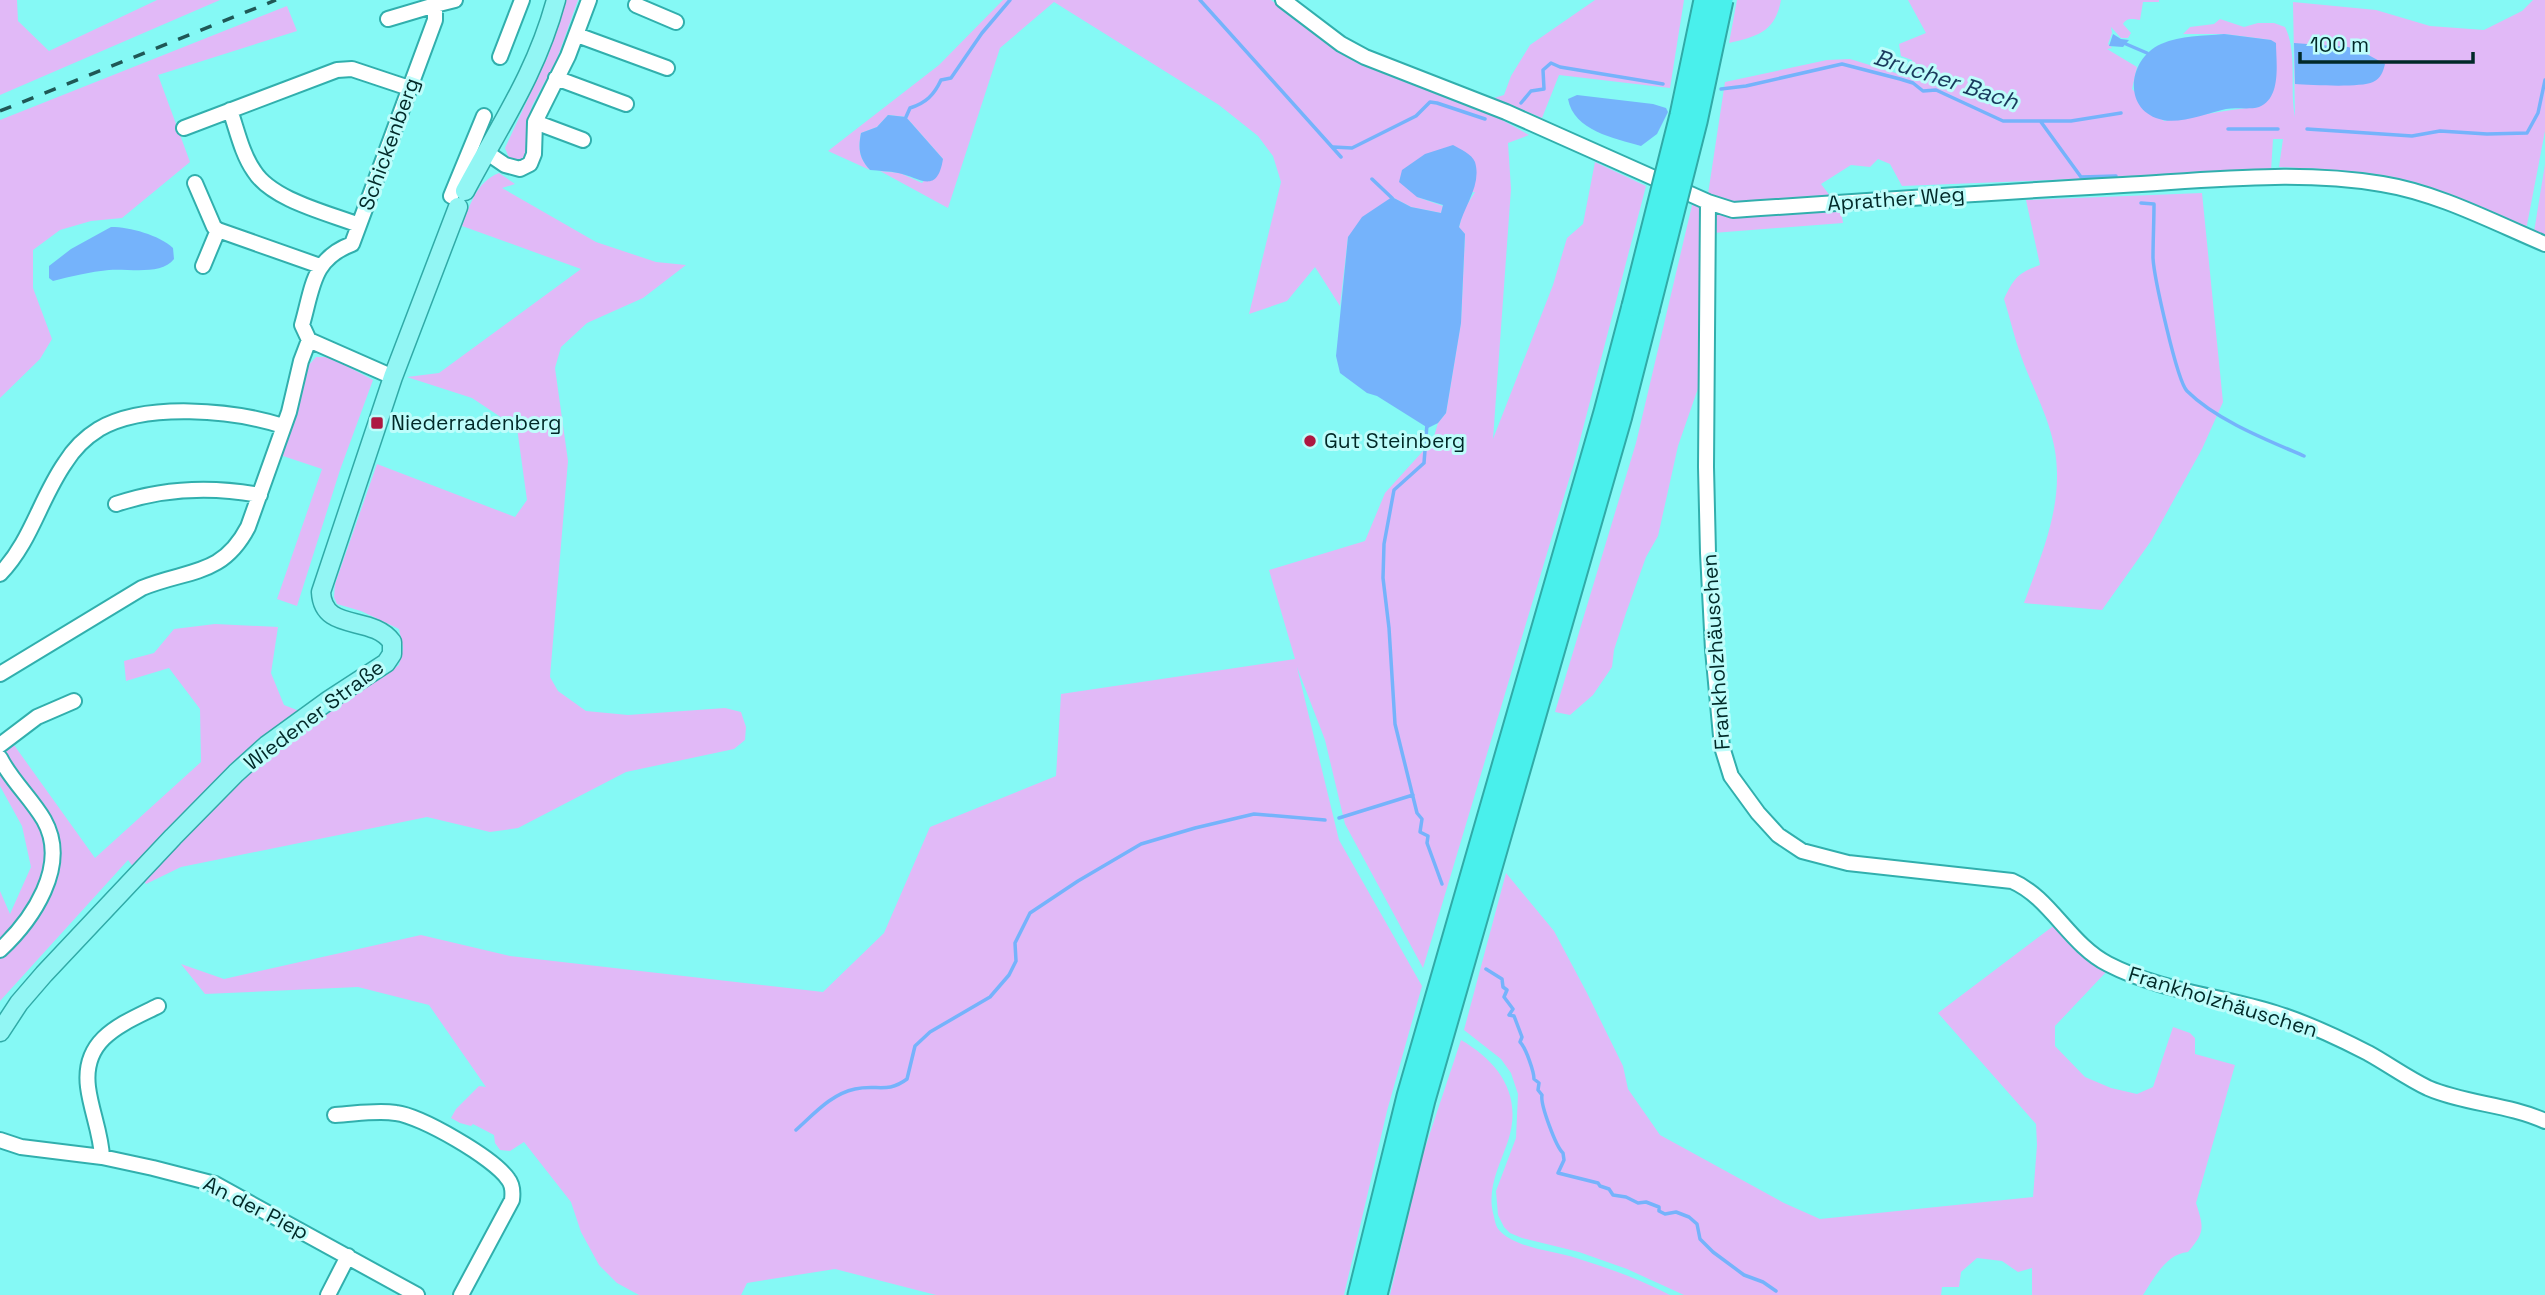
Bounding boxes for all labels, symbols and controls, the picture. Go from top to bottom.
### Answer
scale bar [2300,21,2473,65]
text: 100 m [2310,31,2369,58]
water label: Brucher Bach [1870,42,2023,117]
street label: Schickenberg [352,74,425,214]
street label: Aprather Weg [1826,180,1966,217]
place label: Niederradenberg [391,409,562,436]
marker: Niederradenberg [369,415,385,431]
place label: Gut Steinberg [1324,427,1465,454]
marker: Gut Steinberg [1302,433,1318,449]
street label: Frankholzhäuschen [1695,553,1736,751]
street label: Wiedener Straße [238,653,389,776]
street label: Frankholzhäuschen [2125,960,2321,1043]
street label: An der Piep [199,1170,313,1246]

